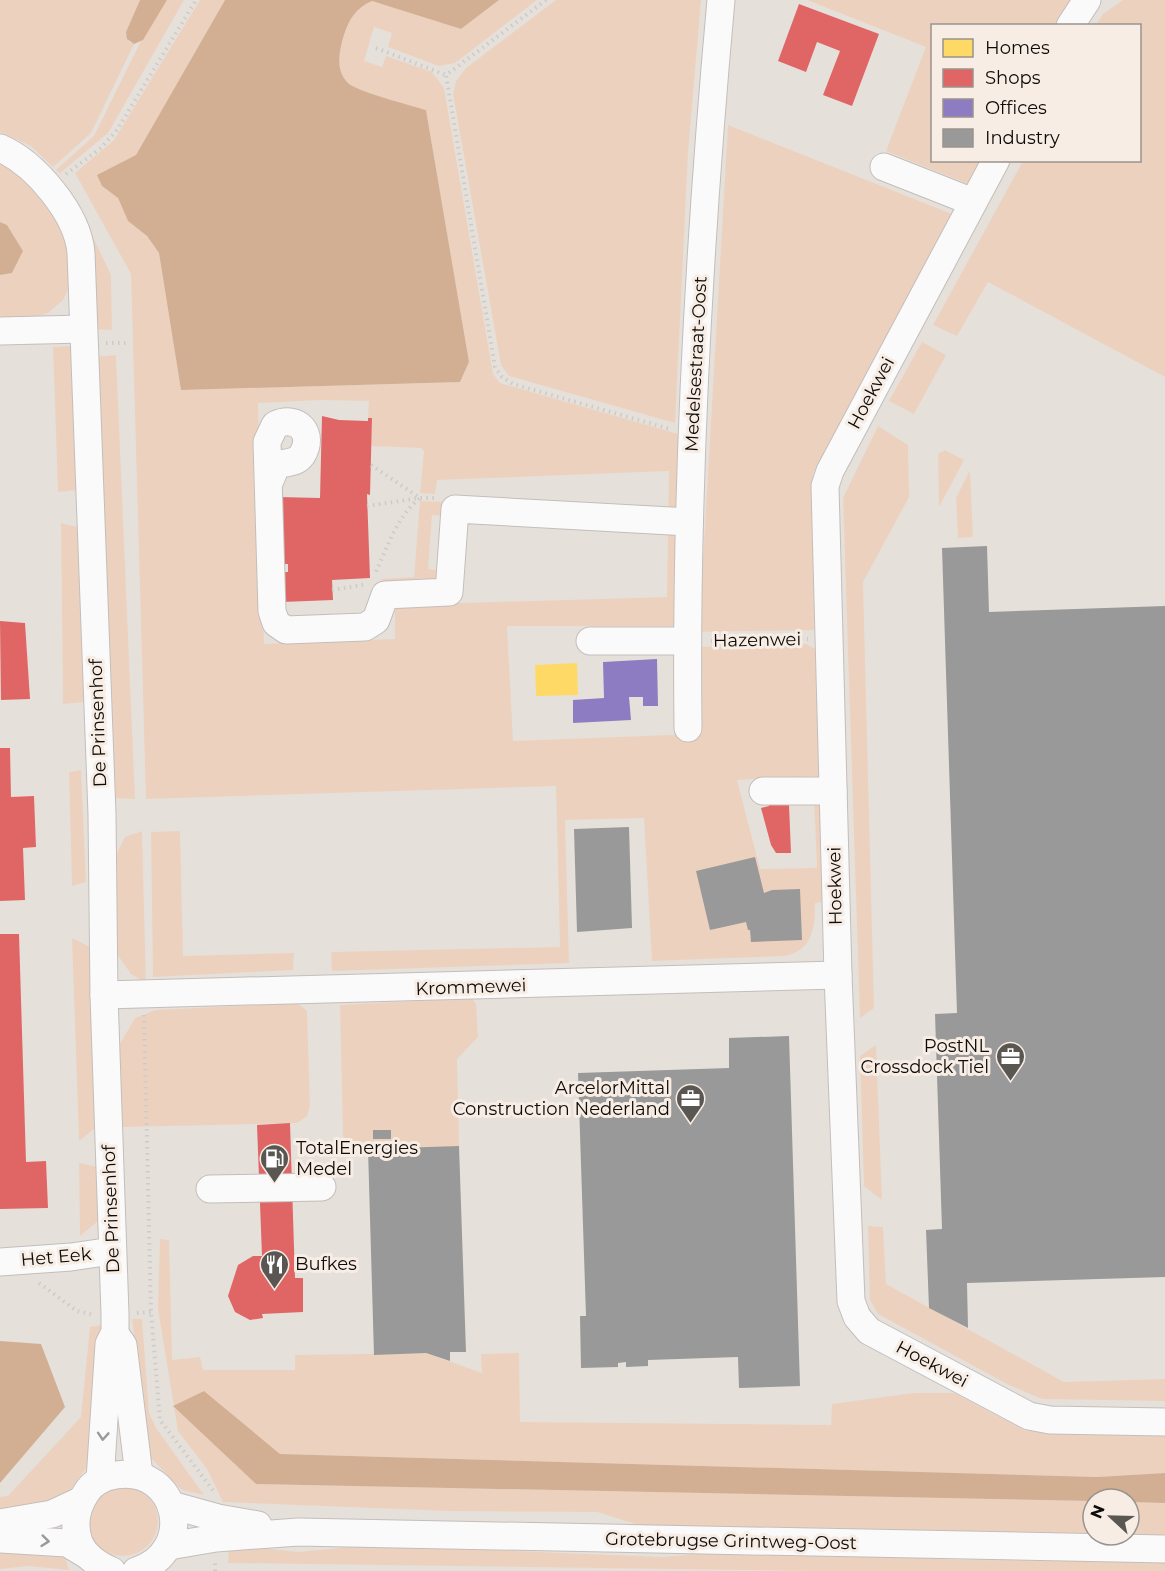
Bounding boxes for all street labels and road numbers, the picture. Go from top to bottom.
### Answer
street label: Medelsestraat-Oost [680,276,712,452]
street label: Hoekwei [843,353,899,433]
street label: Hazenwei [713,628,801,652]
street label: De Prinsenhof [85,658,111,788]
street label: Hoekwei [823,847,847,925]
street label: Krommewei [415,974,527,1000]
street label: De Prinsenhof [98,1144,124,1274]
street label: Het Eek [20,1243,93,1271]
street label: Hoekwei [892,1336,972,1392]
street label: Grotebrugse Grintweg-Oost [605,1528,857,1554]

